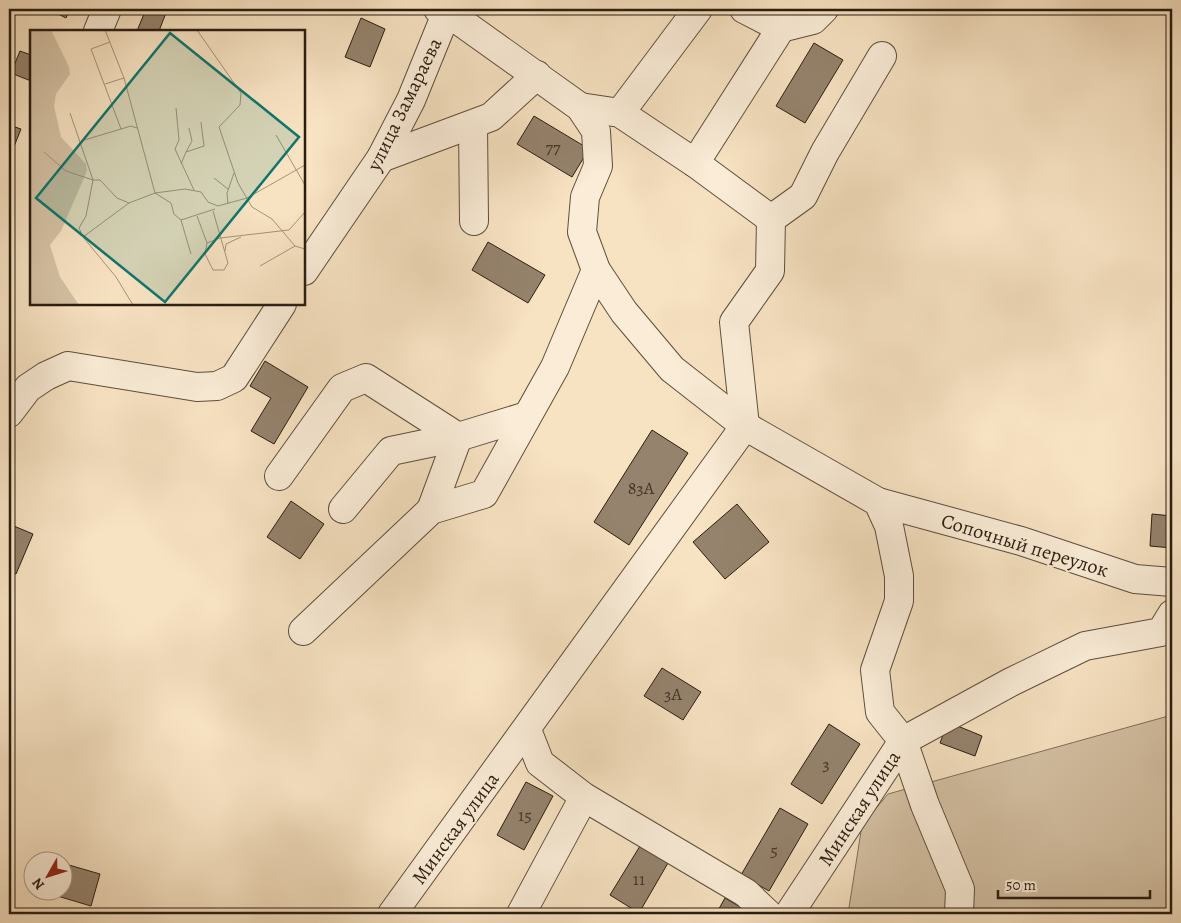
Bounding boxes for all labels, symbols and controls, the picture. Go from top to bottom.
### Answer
inset map [30,30,305,305]
street label: улица Замараева [360,32,449,176]
house number: 77 [545,135,561,159]
house number: 83А [628,476,655,500]
street label: Сопочный переулок [938,507,1112,584]
house number: 3А [664,682,682,706]
street label: Минская улица [812,745,907,871]
house number: 3 [822,752,830,776]
street label: Минская улица [406,766,506,890]
house number: 15 [518,803,532,827]
house number: 5 [770,838,778,862]
north arrow [22,850,72,900]
house number: 11 [633,867,645,891]
scale bar [998,868,1151,900]
text: N [28,874,49,894]
text: 50 m [1006,875,1036,895]

